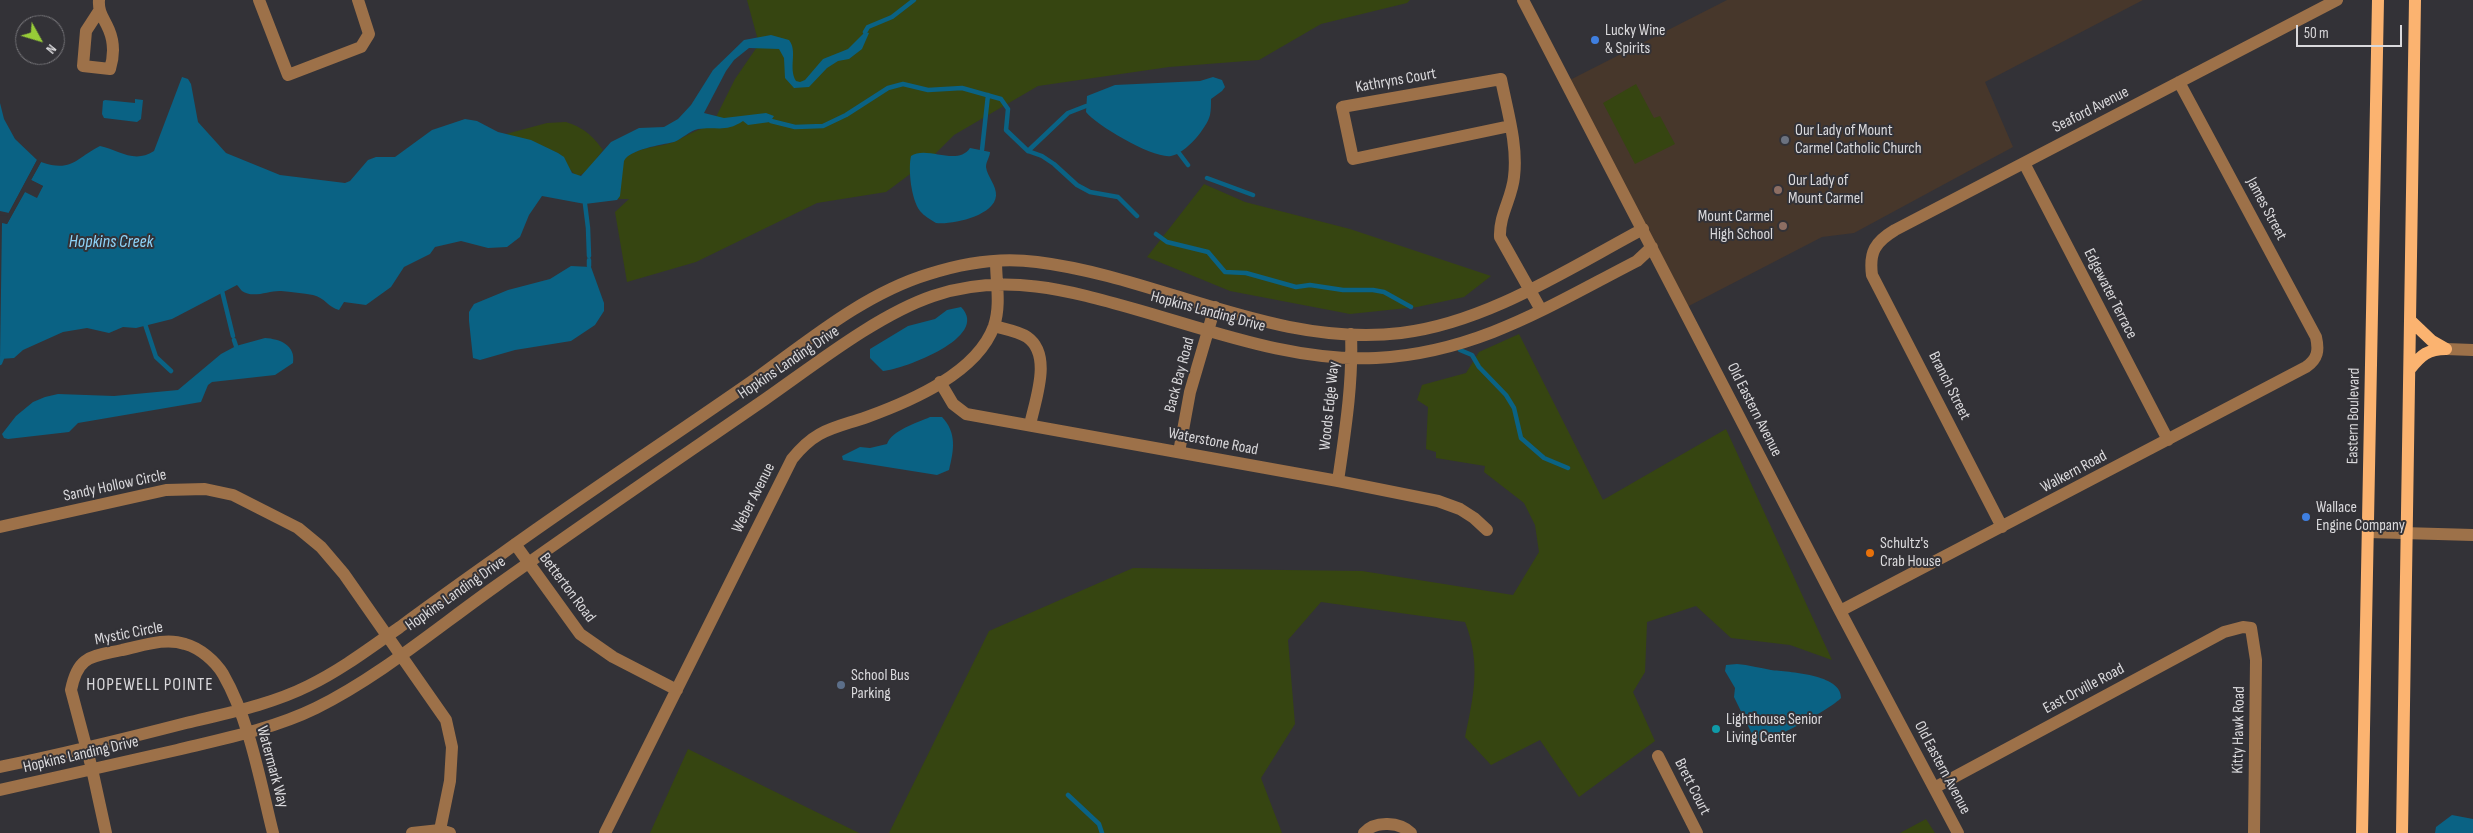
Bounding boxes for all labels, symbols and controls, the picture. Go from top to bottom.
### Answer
north arrow [15,15,65,65]
scale bar [2298,15,2404,47]
place label: Lucky Wine & Spirits [1605,21,1666,59]
text: 50 m [2304,24,2329,43]
marker: Lucky Wine & Spirits [1589,34,1601,46]
text: N [42,41,60,57]
street label: Kathryns Court [1354,64,1438,98]
street label: Seaford Avenue [2050,83,2132,137]
place label: Our Lady of Mount Carmel Catholic Church [1795,121,1922,159]
marker: Our Lady of Mount Carmel Catholic Church [1779,134,1791,146]
place label: Our Lady of Mount Carmel [1788,171,1863,209]
street label: James Street [2242,174,2290,244]
marker: Our Lady of Mount Carmel [1772,184,1784,196]
place label: Mount Carmel High School [1698,207,1773,245]
marker: Mount Carmel High School [1777,220,1789,232]
water label: Hopkins Creek [69,231,153,253]
street label: Edgewater Terrace [2079,246,2141,342]
street label: Hopkins Landing Drive [1149,287,1267,337]
street label: Hopkins Landing Drive [735,322,843,404]
street label: Back Bay Road [1161,335,1199,415]
street label: Branch Street [1924,349,1974,423]
street label: Old Eastern Avenue [1722,360,1786,460]
street label: Woods Edge Way [1316,361,1344,451]
street label: Eastern Boulevard [2344,368,2364,464]
street label: Waterstone Road [1166,424,1260,460]
street label: Walkern Road [2038,447,2110,497]
street label: Weber Avenue [728,460,780,536]
street label: Sandy Hollow Circle [62,466,168,506]
place label: Wallace Engine Company [2316,498,2405,536]
marker: Wallace Engine Company [2300,511,2312,523]
place label: Schultz's Crab House [1880,534,1941,572]
marker: Schultz's Crab House [1864,547,1876,559]
street label: Betterton Road [535,550,599,626]
street label: Hopkins Landing Drive [402,552,510,636]
street label: Mystic Circle [93,618,165,650]
street label: East Orville Road [2040,660,2128,718]
place label: School Bus Parking [851,666,909,704]
district label: HOPEWELL POINTE [84,674,216,696]
marker: School Bus Parking [835,679,847,691]
street label: Kitty Hawk Road [2229,686,2249,774]
place label: Lighthouse Senior Living Center [1726,710,1822,748]
street label: Old Eastern Avenue [1909,718,1975,818]
marker: Lighthouse Senior Living Center [1710,723,1722,735]
street label: Watermark Way [252,724,292,810]
street label: Hopkins Landing Drive [21,732,141,778]
street label: Brett Court [1670,756,1714,818]

